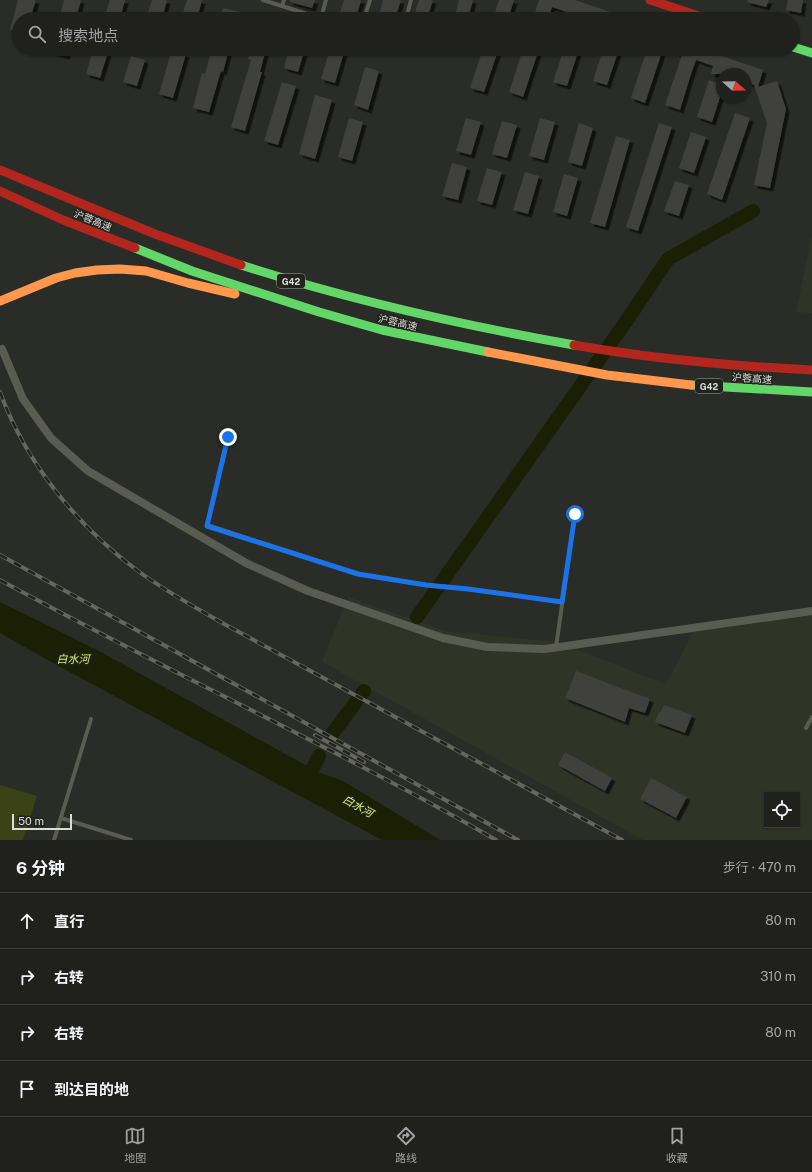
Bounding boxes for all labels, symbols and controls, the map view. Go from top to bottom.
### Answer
search box [12,12,800,56]
icon: search [26,23,48,45]
text: 搜索地点 [58,27,118,44]
north arrow [716,68,752,104]
street label: 沪蓉高速 [72,207,114,233]
road number: G42 [277,274,305,288]
street label: 沪蓉高速 [377,312,419,332]
street label: 沪蓉高速 [732,371,772,385]
road number: G42 [695,379,723,393]
route end [219,428,237,446]
route start [566,505,584,523]
water label: 白水河 [57,653,91,665]
map controls [764,792,800,828]
button: locate [764,792,800,828]
water label: 白水河 [341,793,377,820]
scale bar [12,812,72,831]
text: 50 m [18,815,44,827]
text: 6 分钟 [16,858,65,878]
text: 步行 · 470 m [723,860,796,875]
icon: ahead [16,910,38,932]
text: 直行 [54,913,84,930]
text: 80 m [765,913,796,928]
icon: right [16,966,38,988]
text: 右转 [54,969,84,986]
text: 310 m [760,969,796,984]
icon: right [16,1022,38,1044]
text: 右转 [54,1025,84,1042]
text: 80 m [765,1025,796,1040]
icon: arrive [16,1078,38,1100]
text: 到达目的地 [54,1081,129,1098]
tab: 地图 [124,1125,146,1165]
tab: 路线 [395,1125,417,1165]
tab: 收藏 [666,1125,688,1165]

